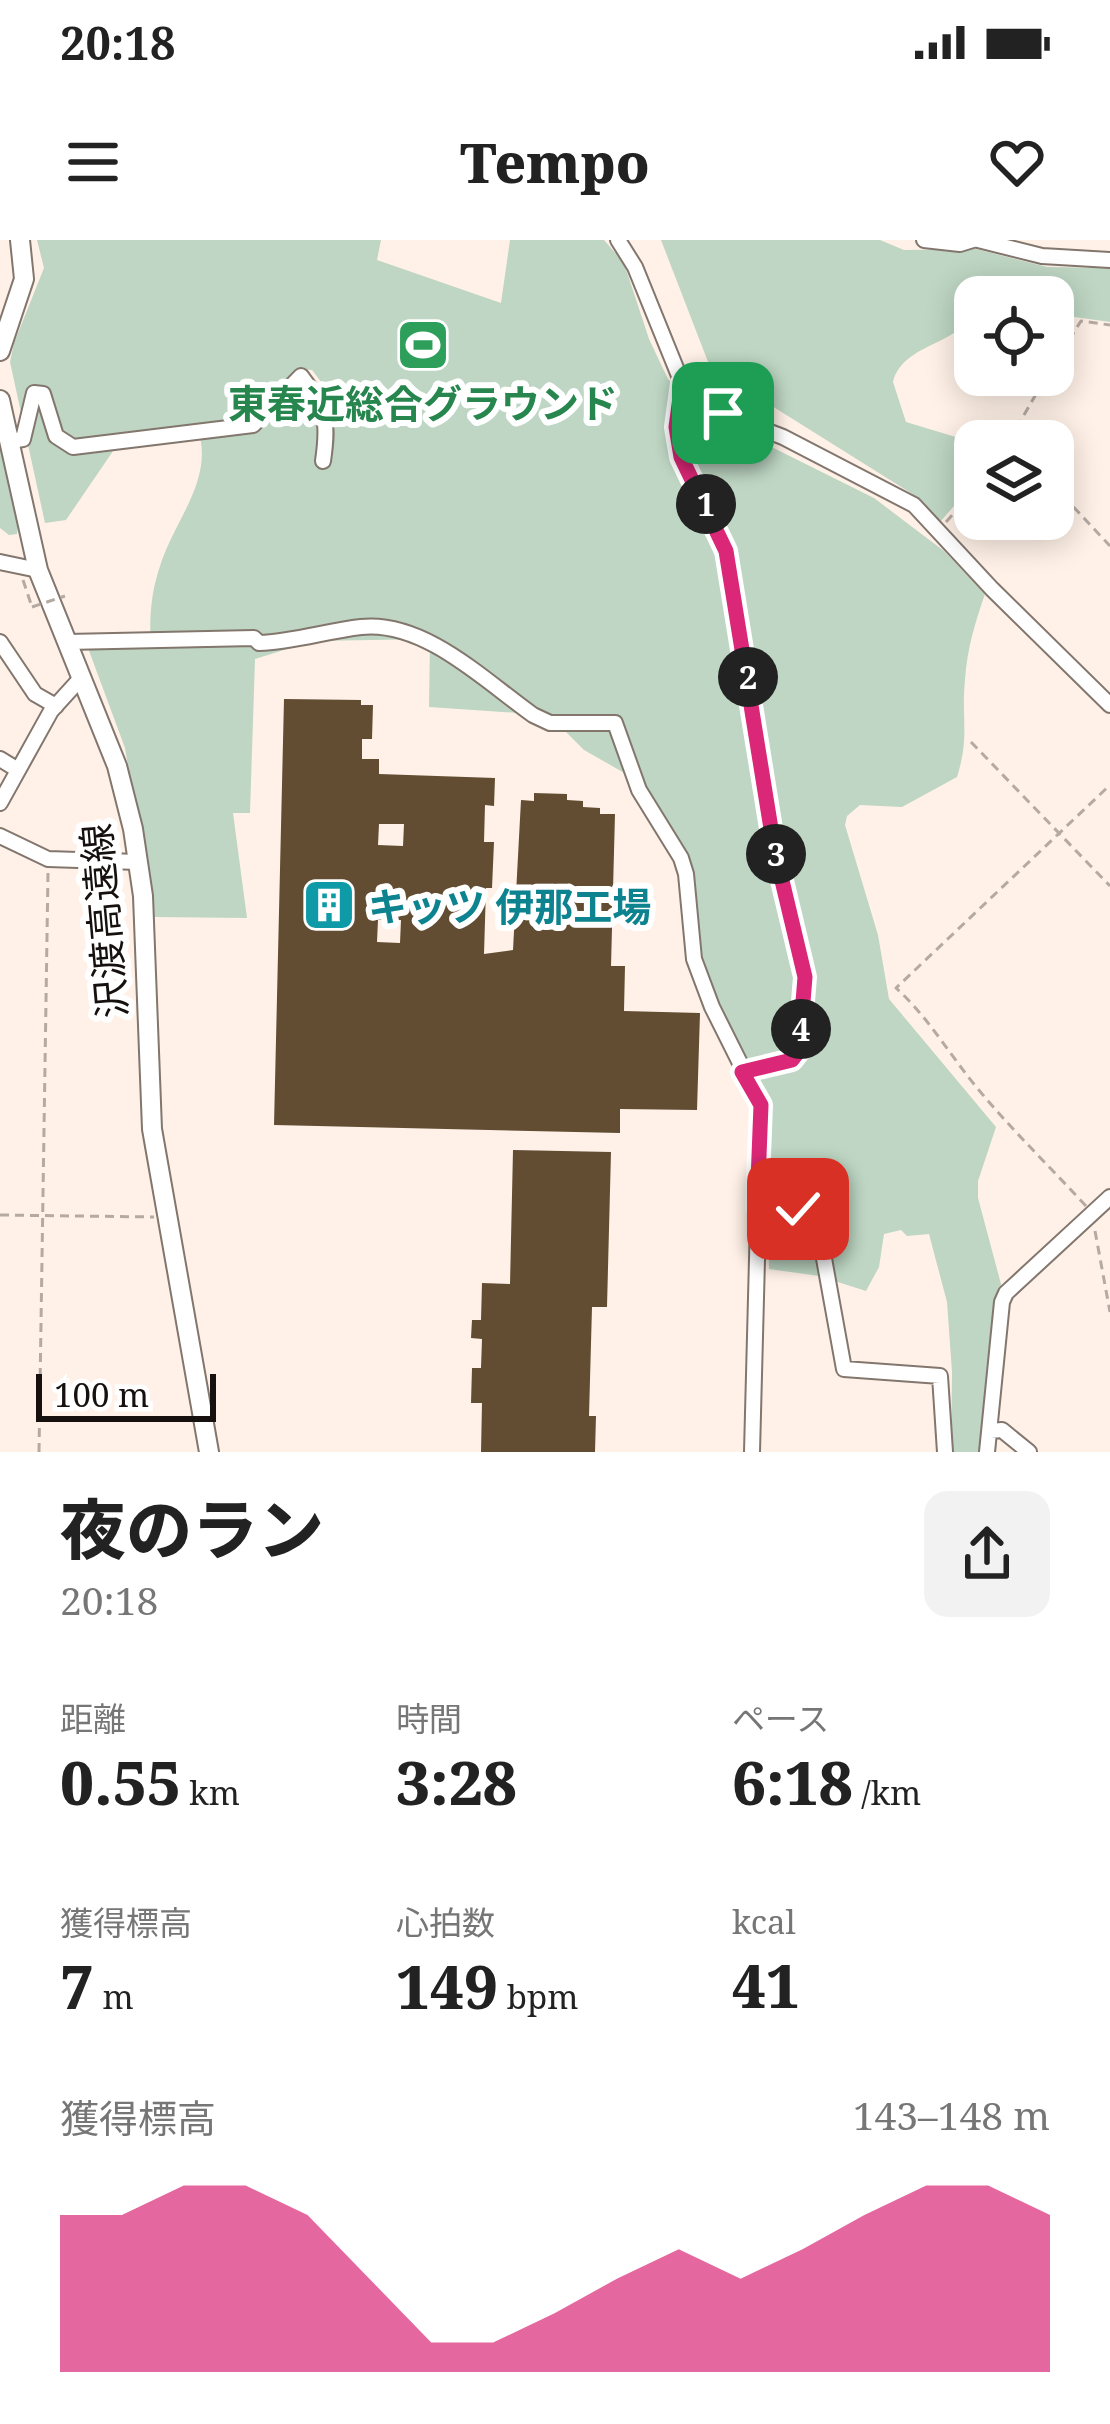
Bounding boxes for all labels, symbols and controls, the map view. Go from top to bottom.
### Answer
text: 20:18 [60,12,175,73]
text: Tempo [460,125,650,199]
icon: menu [60,129,126,195]
icon: heart [984,129,1050,195]
map controls [954,276,1074,540]
button: locate [954,276,1074,396]
sports icon: 東春近総合グラウンド [395,317,451,373]
pin [672,362,774,464]
place label: 東春近総合グラウンド [228,376,618,429]
icon: arrive [690,380,756,446]
button: layers [954,420,1074,540]
pin: 1 [676,474,736,534]
text: 1 [697,481,715,526]
pin: 2 [718,647,778,707]
text: 2 [739,654,757,699]
street label: 沢渡高遠線 [68,822,138,1020]
pin: 3 [746,824,806,884]
text: 3 [767,831,785,876]
building icon: キッツ 伊那工場 [301,877,357,933]
place label: キッツ 伊那工場 [368,879,651,932]
pin: 4 [771,999,831,1059]
text: 4 [792,1006,810,1051]
pin [747,1158,849,1260]
icon: check [765,1176,831,1242]
scale bar [36,1368,216,1421]
text: 100 m [54,1372,149,1417]
text: 夜のラン [60,1483,324,1573]
button: share [924,1491,1050,1617]
text: 20:18 [60,1573,158,1626]
text: 距離 [60,1696,126,1741]
text: 時間 [396,1696,462,1741]
text: ペース [732,1696,829,1741]
text: 0.55 [60,1741,181,1823]
text: 3:28 [396,1741,517,1823]
text: 6:18 [732,1741,853,1823]
text: km [181,1770,240,1815]
text: /km [853,1770,921,1815]
text: kcal [732,1899,796,1944]
text: 獲得標高 [60,1900,192,1945]
text: 心拍数 [396,1900,495,1945]
text: 41 [732,1944,800,2026]
text: 7 [60,1945,94,2027]
text: 149 [396,1945,498,2027]
text: m [94,1974,134,2019]
text: bpm [498,1974,578,2019]
text: 143–148 m [853,2088,1050,2141]
text: 獲得標高 [60,2091,216,2144]

